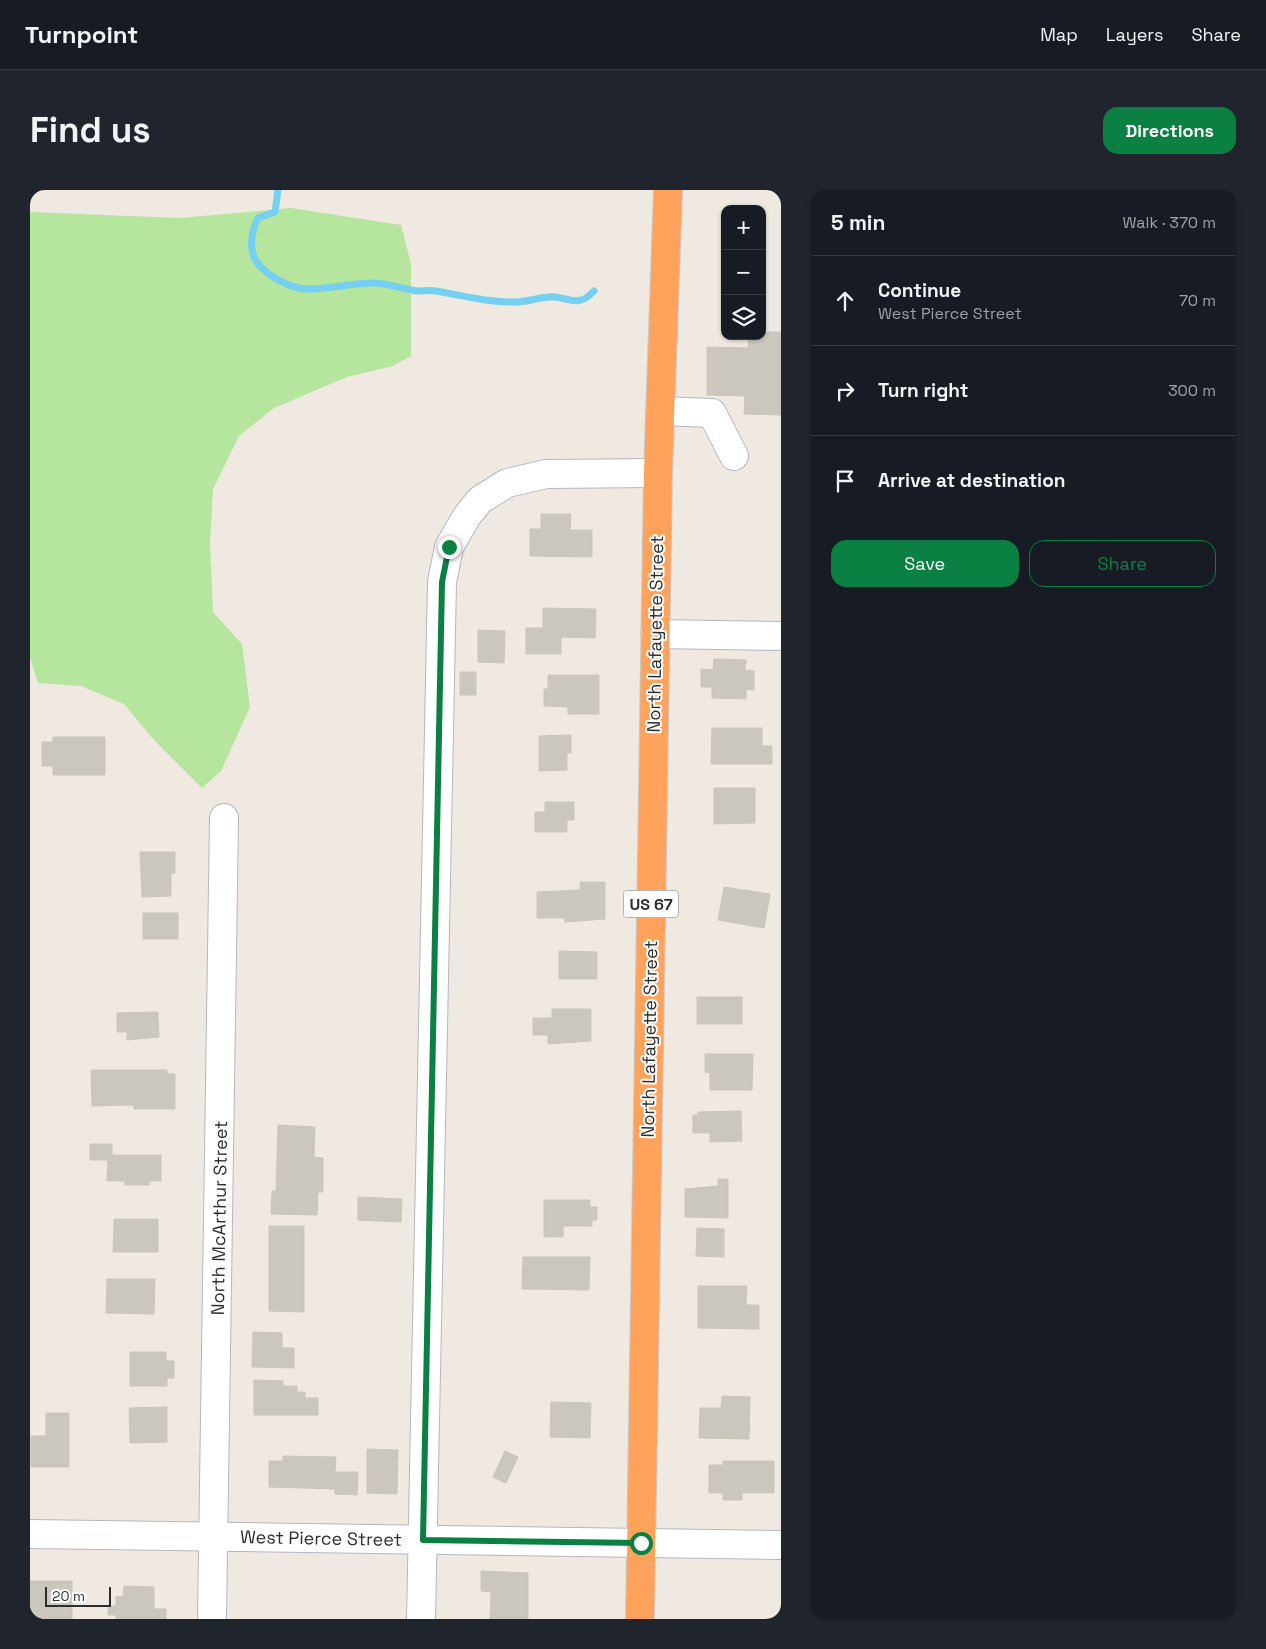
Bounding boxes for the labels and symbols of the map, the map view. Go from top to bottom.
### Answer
street label: North Lafayette Street [642,535,668,733]
route end [438,536,461,559]
road number: US 67 [624,891,678,918]
street label: North Lafayette Street [636,940,662,1138]
street label: North McArthur Street [206,1120,232,1316]
street label: West Pierce Street [240,1525,402,1551]
route start [630,1532,653,1555]
scale bar [45,1584,111,1607]

